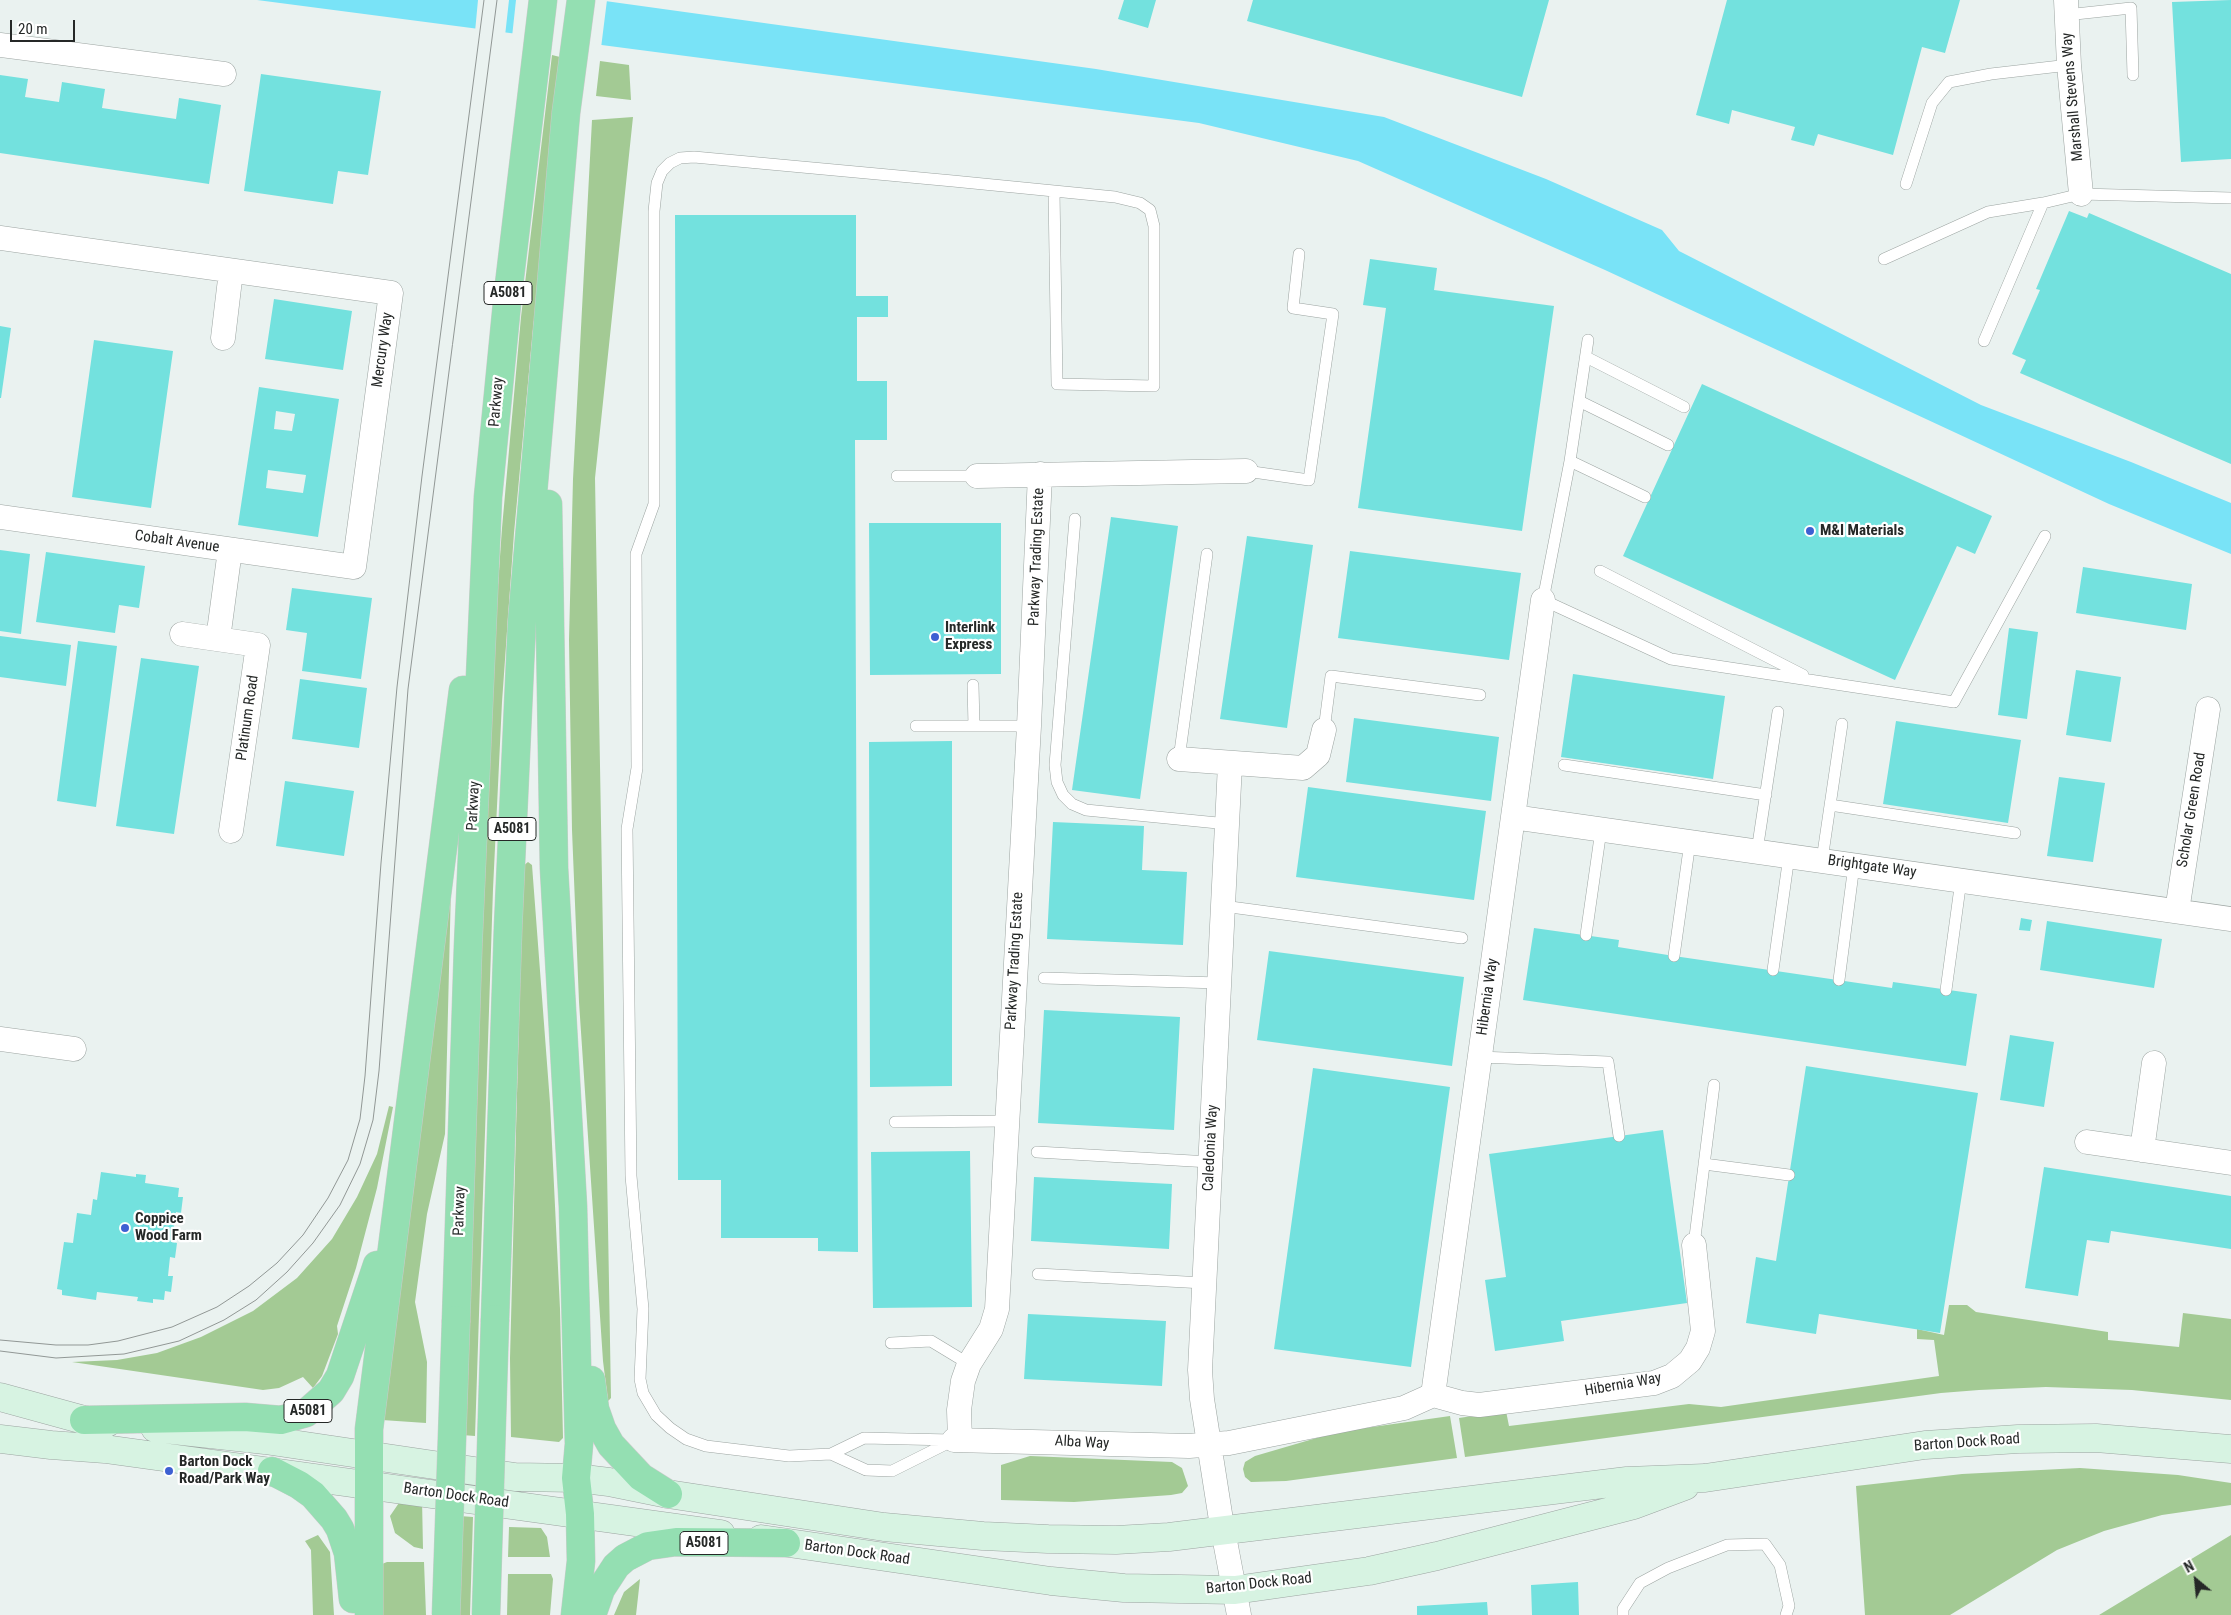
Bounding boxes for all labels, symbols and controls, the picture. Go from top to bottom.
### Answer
scale bar [12,10,78,42]
text: 20 m [18,20,48,38]
street label: Marshall Stevens Way [2058,32,2088,162]
road number: A5081 [484,282,532,304]
street label: Mercury Way [369,311,397,389]
street label: Parkway [486,376,508,428]
street label: Parkway Trading Estate [1026,488,1048,626]
place label: M&I Materials [1820,522,1904,540]
marker: M&I Materials [1804,525,1816,537]
street label: Cobalt Avenue [134,527,220,557]
place label: Interlink Express [945,619,995,654]
marker: Interlink Express [929,631,941,643]
street label: Platinum Road [233,674,263,762]
street label: Scholar Green Road [2174,751,2210,869]
street label: Parkway [464,781,484,831]
road number: A5081 [488,818,536,841]
street label: Brightgate Way [1827,852,1917,882]
street label: Parkway Trading Estate [1002,891,1028,1031]
street label: Hibernia Way [1474,957,1502,1037]
street label: Caledonia Way [1200,1104,1222,1192]
street label: Parkway [450,1186,470,1236]
place label: Coppice Wood Farm [135,1210,202,1245]
marker: Coppice Wood Farm [119,1222,131,1234]
street label: Hibernia Way [1583,1369,1663,1401]
road number: A5081 [284,1400,332,1422]
street label: Barton Dock Road [1913,1430,2021,1456]
street label: Alba Way [1054,1433,1110,1453]
place label: Barton Dock Road/Park Way [179,1453,270,1488]
marker: Barton Dock Road/Park Way [163,1465,175,1477]
street label: Barton Dock Road [402,1480,510,1512]
road number: A5081 [680,1532,728,1555]
street label: Barton Dock Road [803,1537,911,1569]
north arrow [2171,1555,2221,1605]
text: N [2181,1558,2196,1576]
street label: Barton Dock Road [1205,1569,1313,1599]

